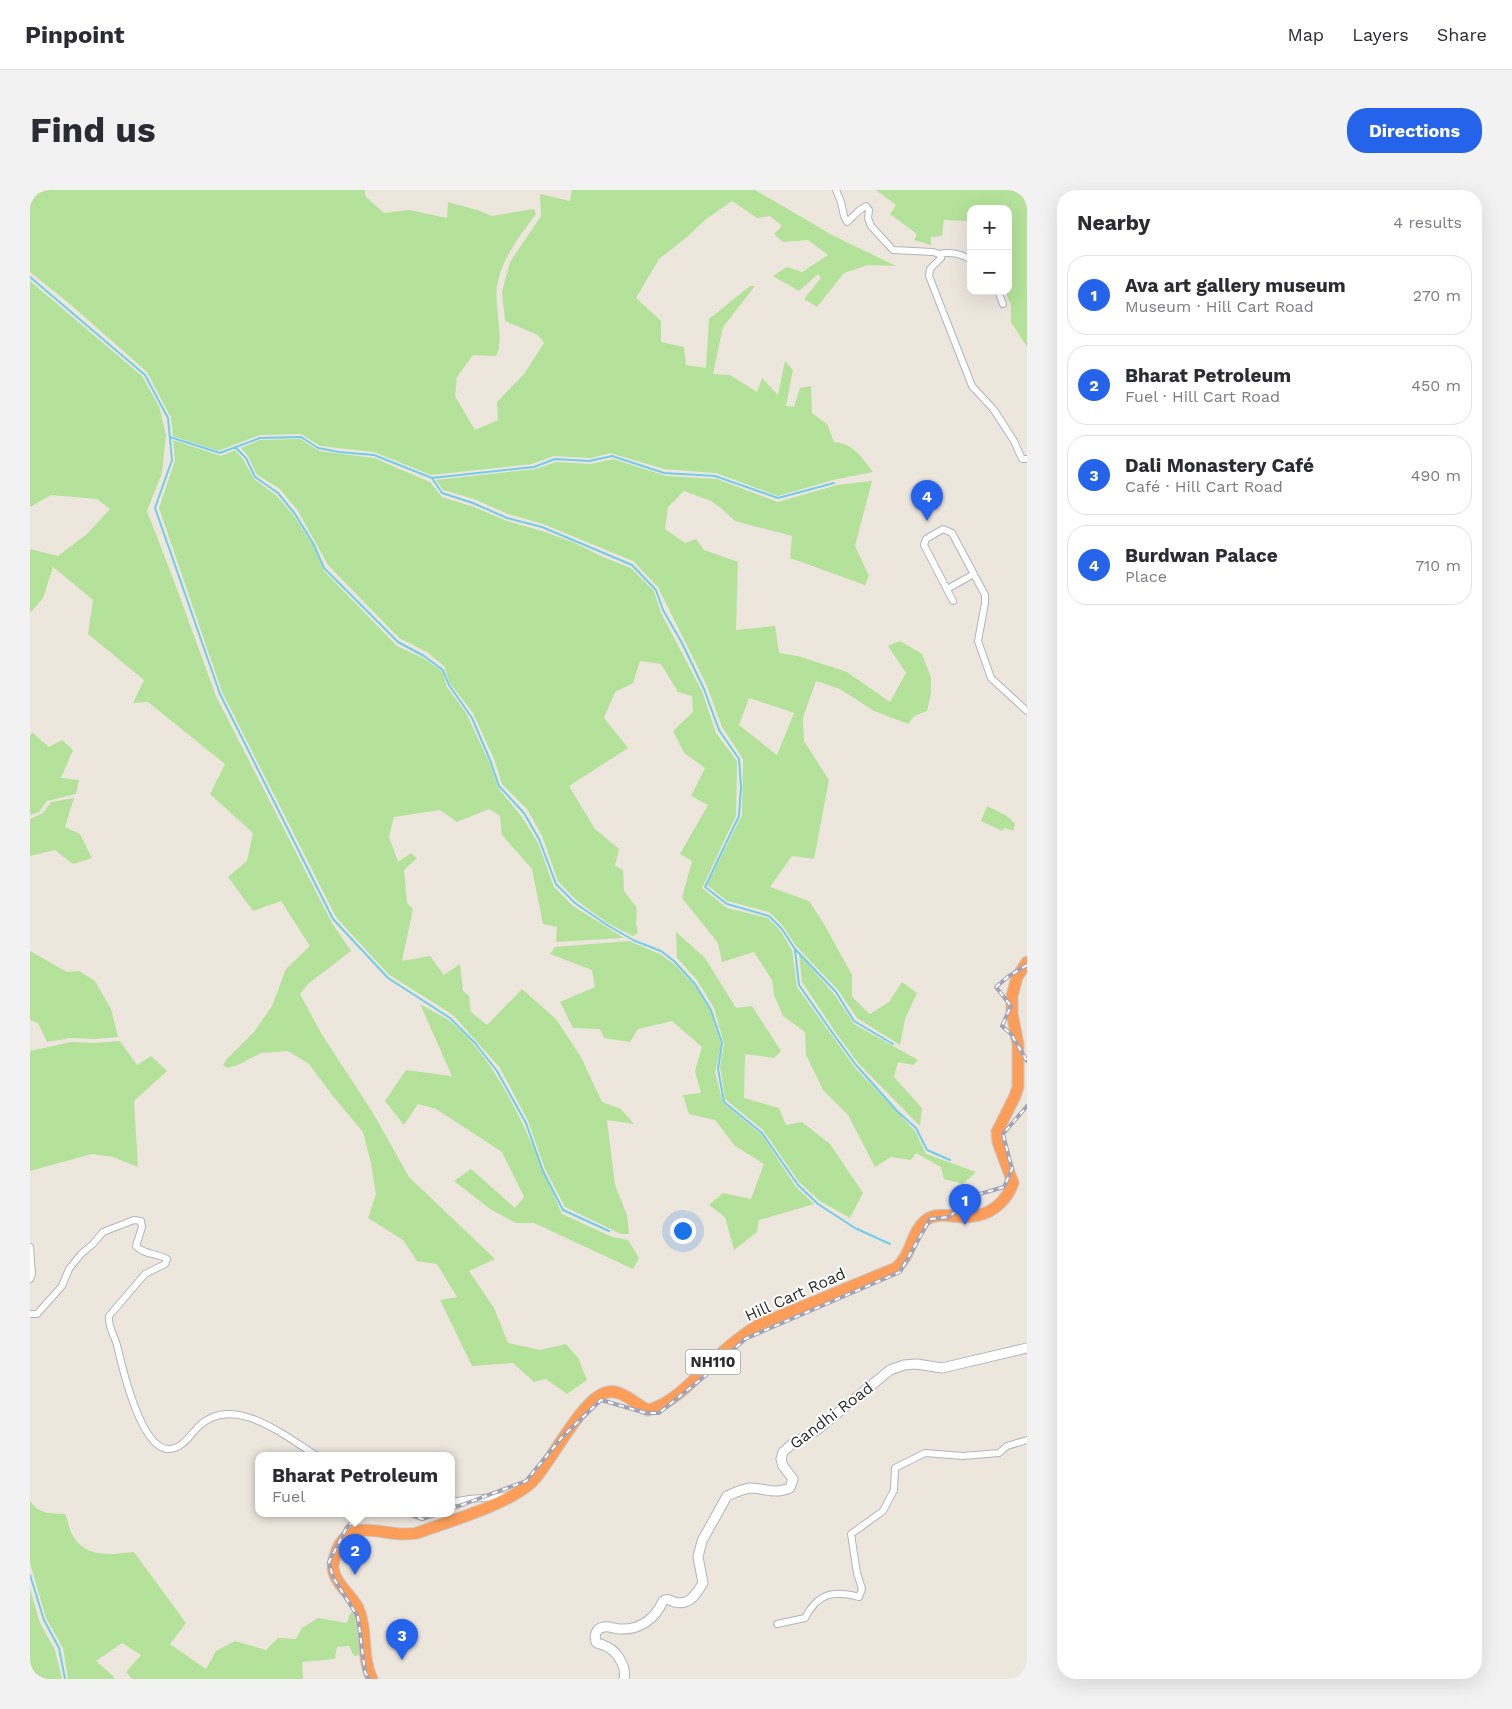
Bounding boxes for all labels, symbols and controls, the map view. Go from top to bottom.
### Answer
text: Pinpoint [25,21,125,49]
text: Map [1287,24,1324,45]
text: Layers [1352,24,1409,45]
text: Share [1437,24,1487,45]
button: Directions [1347,108,1482,153]
text: Find us [30,109,156,151]
map controls [967,205,1012,295]
button: + [967,205,1012,250]
text: Nearby [1077,210,1150,235]
text: 4 results [1393,213,1462,232]
button: − [967,250,1012,295]
text: Ava art gallery museum [1125,274,1346,297]
text: 1 [1091,286,1097,305]
text: 270 m [1413,286,1461,305]
text: Museum · Hill Cart Road [1125,297,1314,316]
text: Bharat Petroleum [1125,364,1291,387]
text: 2 [1089,376,1099,395]
text: 450 m [1411,376,1461,395]
text: Fuel · Hill Cart Road [1125,387,1280,406]
text: Dali Monastery Café [1125,454,1314,477]
text: 3 [1089,466,1099,485]
text: 490 m [1411,466,1461,485]
text: Café · Hill Cart Road [1125,477,1283,496]
pin: 4 [911,480,943,521]
text: Burdwan Palace [1125,544,1278,567]
text: 4 [1089,556,1099,575]
text: 710 m [1415,556,1461,575]
text: Place [1125,567,1167,586]
pin: 1 [949,1184,981,1225]
your location [670,1218,696,1244]
street label: Hill Cart Road [742,1264,848,1325]
road number: NH110 [686,1350,740,1374]
street label: Gandhi Road [786,1378,877,1453]
popup [255,1452,455,1517]
text: Bharat Petroleum [272,1464,438,1487]
text: Fuel [272,1487,305,1506]
pin: 2 [339,1534,371,1575]
pin: 3 [386,1619,418,1660]

